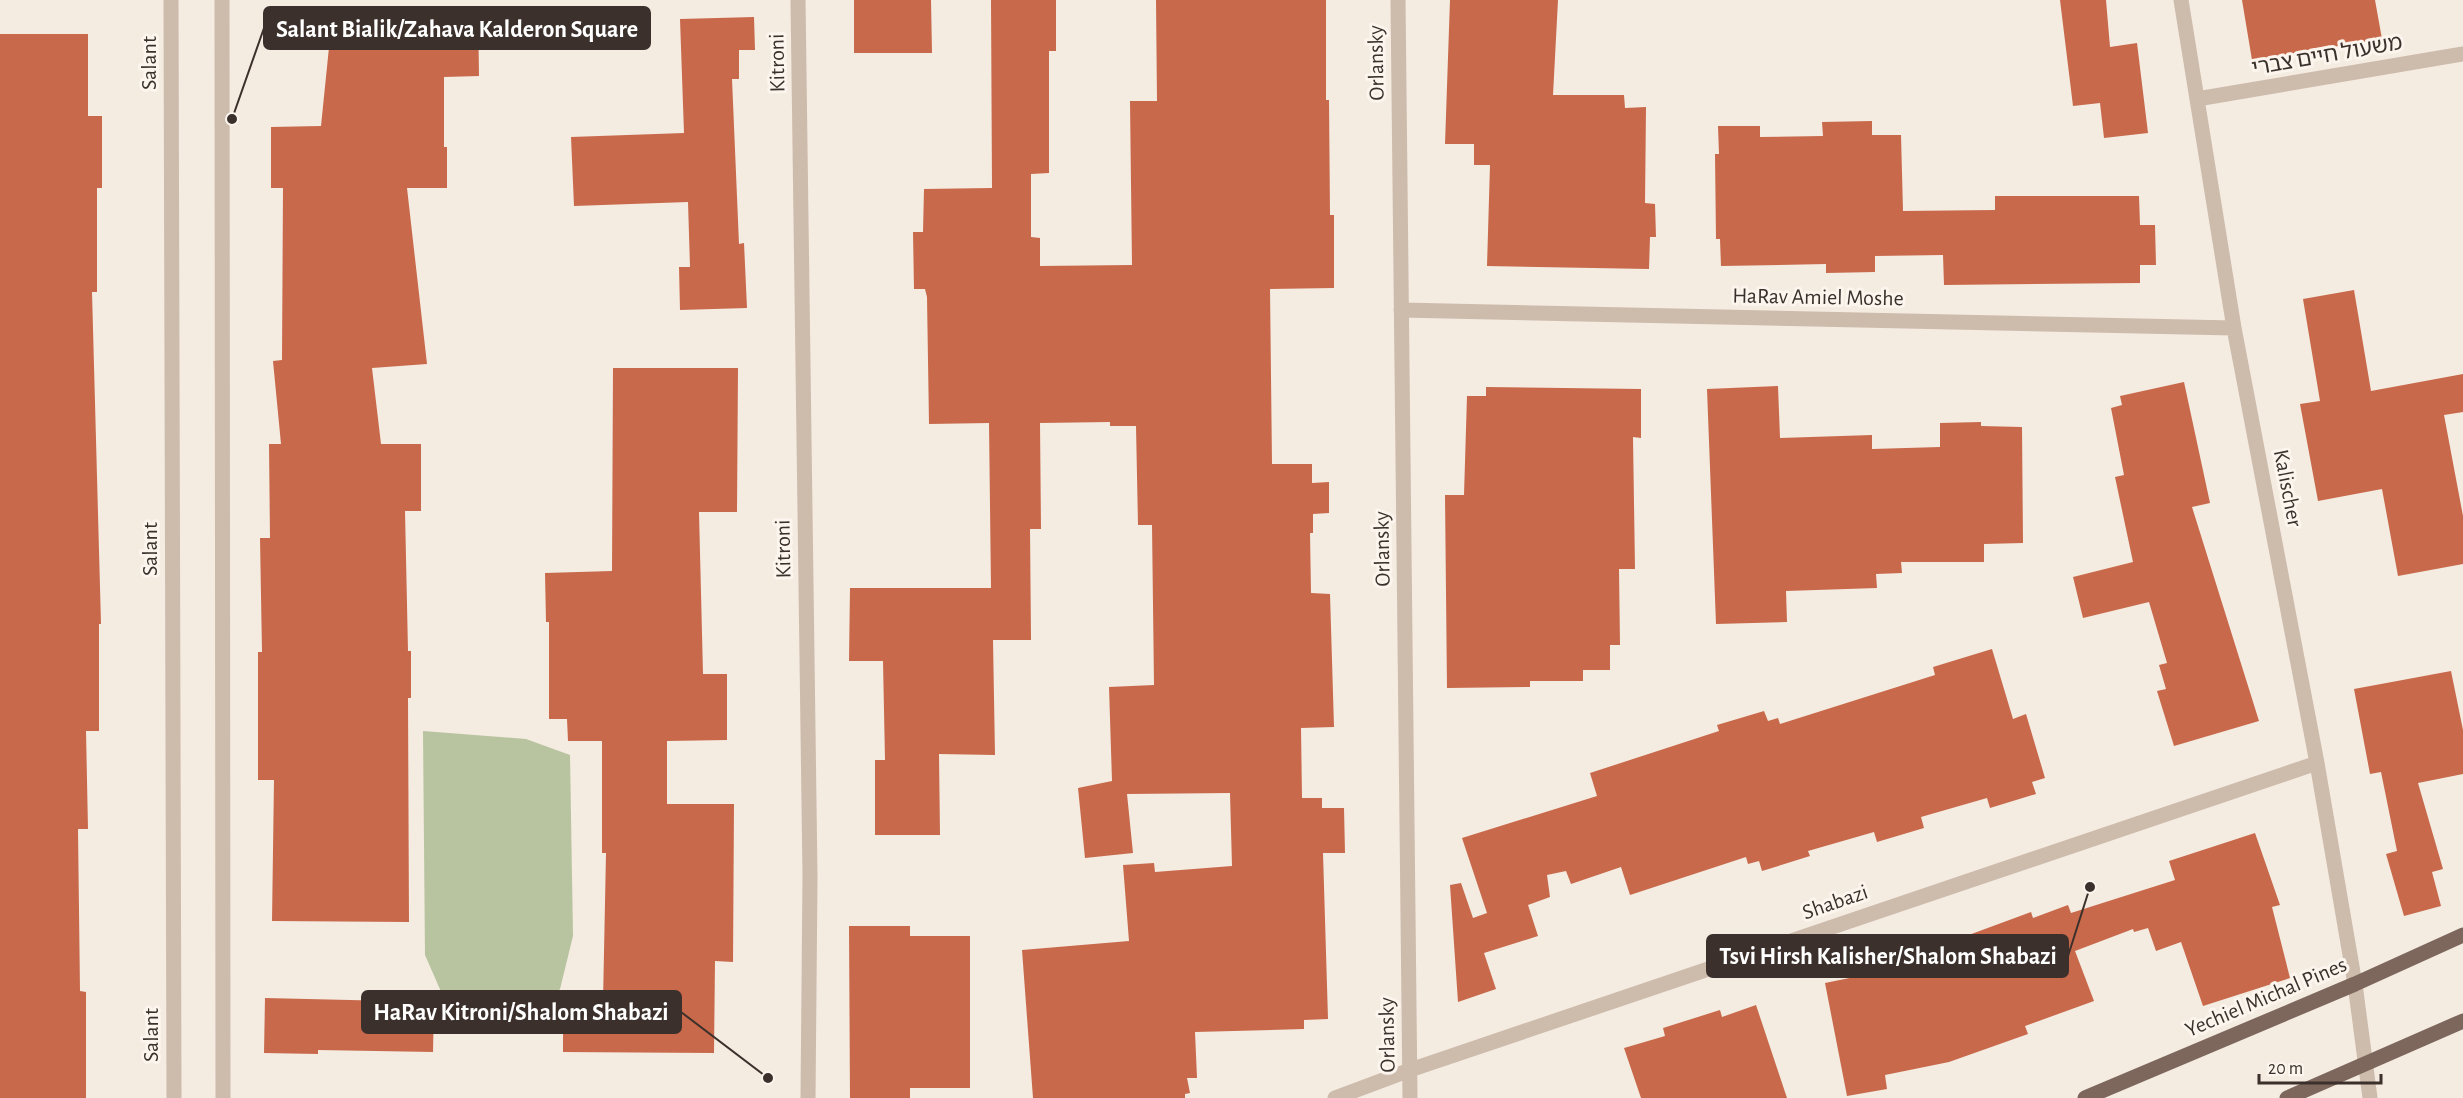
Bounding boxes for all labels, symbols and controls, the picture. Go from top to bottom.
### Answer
callout: Salant Bialik/Zahava Kalderon Square [264,7,650,49]
text: Salant Bialik/Zahava Kalderon Square [276,18,638,42]
street label: Orlansky [1364,25,1388,101]
street label: משעול חיים צברי [2250,31,2404,79]
street label: Kitroni [765,33,789,93]
street label: Salant [138,36,160,90]
street label: HaRav Amiel Moshe [1732,285,1904,309]
street label: Kalischer [2270,448,2306,528]
street label: Orlansky [1370,511,1394,587]
street label: Kitroni [771,519,795,579]
street label: Salant [139,522,161,576]
street label: Shabazi [1799,881,1871,923]
callout: Tsvi Hirsh Kalisher/Shalom Shabazi [1707,935,2068,977]
text: Tsvi Hirsh Kalisher/Shalom Shabazi [1719,945,2057,969]
street label: Yechiel Michal Pines [2182,953,2350,1041]
callout: HaRav Kitroni/Shalom Shabazi [362,991,681,1033]
street label: Orlansky [1375,997,1399,1073]
text: HaRav Kitroni/Shalom Shabazi [373,1001,669,1025]
street label: Salant [140,1008,162,1062]
scale bar [2259,1047,2380,1085]
text: 20 m [2268,1060,2303,1078]

